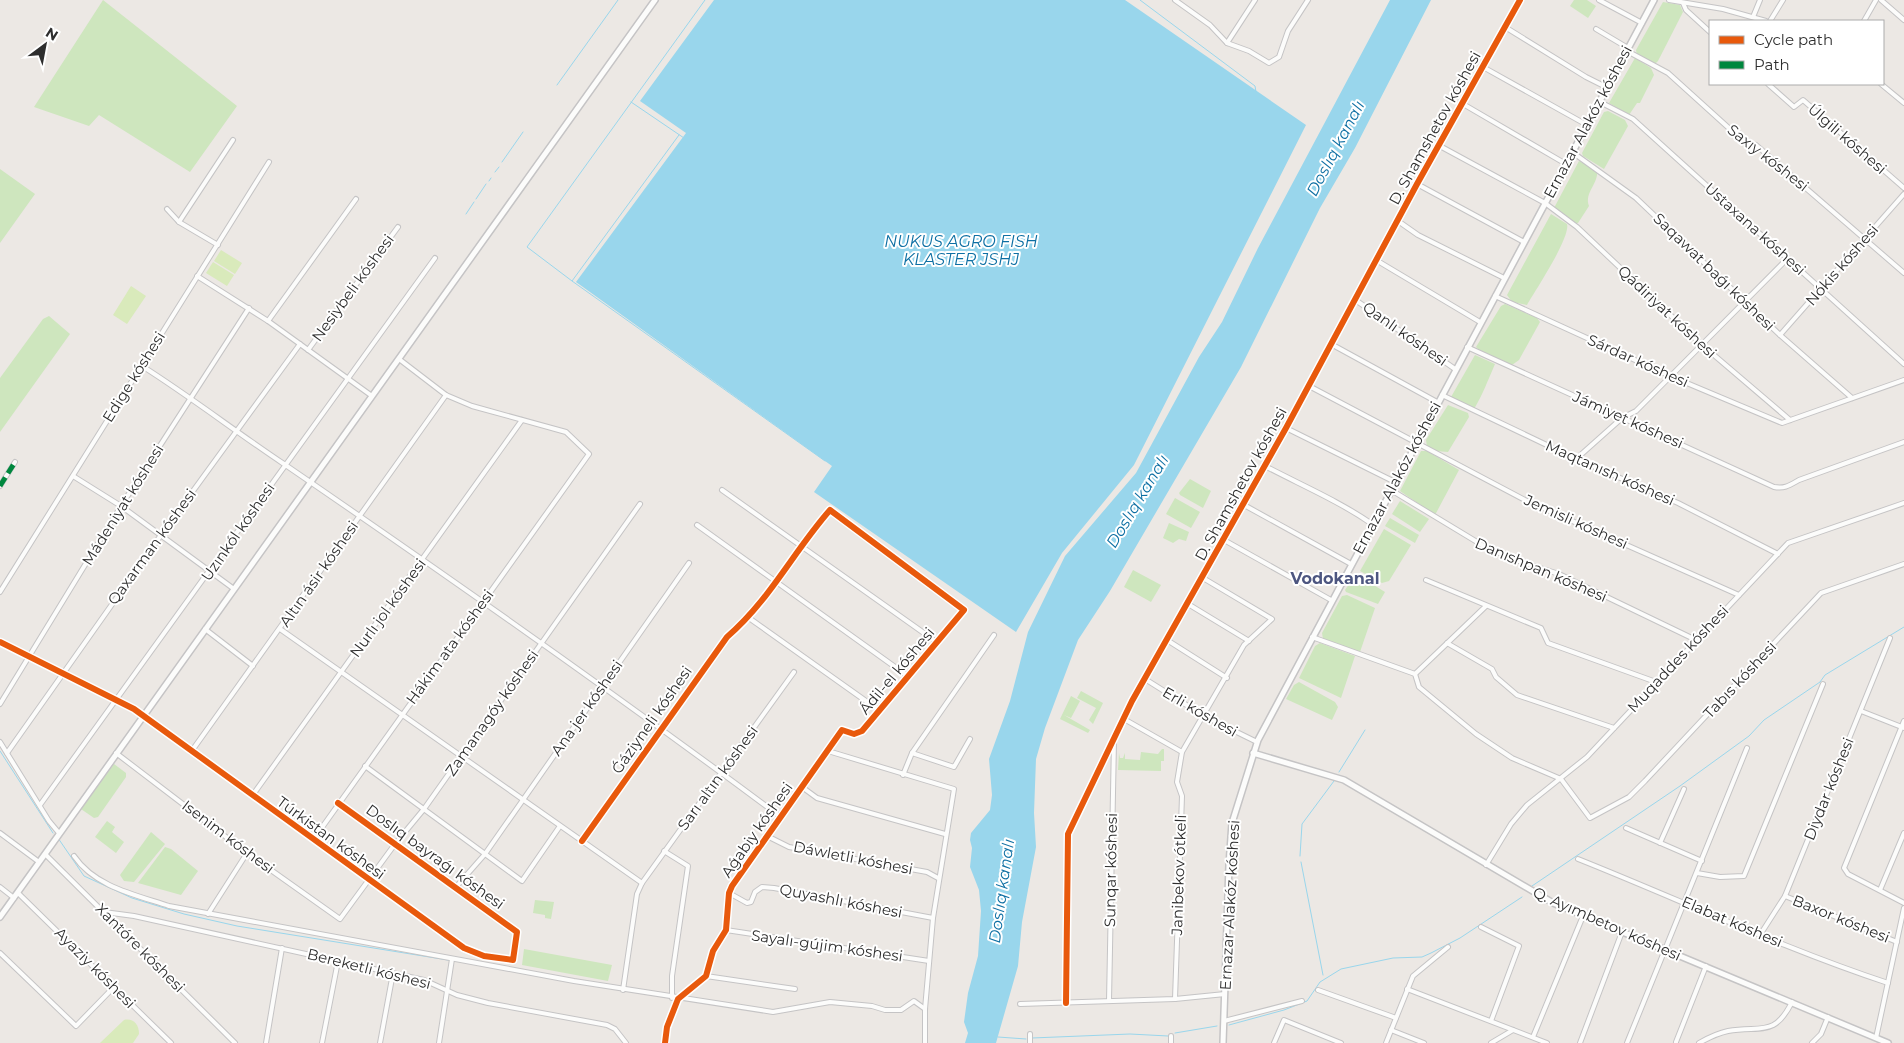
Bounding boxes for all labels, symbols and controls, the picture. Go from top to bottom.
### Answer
north arrow [20,20,70,70]
legend [1709,20,1884,85]
text: N [42,23,61,45]
text: Cycle path [1754,30,1833,49]
street label: Ernazar Alakóz kóshesi [1539,42,1636,201]
street label: D. Shamshetov kóshesi [1384,48,1485,208]
text: Path [1754,55,1790,74]
water label: Doslıq kanalı [1302,97,1368,199]
street label: Úlgili kóshesi [1804,99,1891,178]
street label: Saxıy kóshesi [1724,120,1813,195]
street label: Ustaxana kóshesi [1701,178,1810,279]
street label: Saqawat baǵı kóshesi [1650,209,1779,335]
street label: Nókis kóshesi [1801,220,1882,309]
street label: Nesiybeli kóshesi [307,230,398,345]
water label: NUKUS AGRO FISH KLASTER JSHJ [884,232,1038,269]
street label: Qádiriyat kóshesi [1614,261,1721,362]
street label: Qanlı kóshesi [1359,297,1451,370]
street label: Edige kóshesi [98,328,169,426]
street label: Sárdar kóshesi [1585,330,1692,391]
street label: Jámiyet kóshesi [1569,386,1687,452]
street label: Ernazar Alakóz kóshesi [1348,398,1445,557]
street label: D. Shamshetov kóshesi [1190,404,1291,564]
street label: Maqtanısh kóshesi [1543,435,1678,510]
street label: Mádeniyat kóshesi [78,441,168,569]
water label: Doslıq kanalı [1102,451,1173,551]
street label: Uzınkól kóshesi [197,479,279,585]
street label: Qaxarman kóshesi [103,485,200,608]
street label: Jemisli kóshesi [1520,490,1631,553]
street label: Altın ásir kóshesi [275,517,362,630]
street label: Danıshpan kóshesi [1472,533,1610,606]
street label: Nurlı jol kóshesi [345,555,430,661]
district label: Vodokanal [1289,569,1380,588]
street label: Hákim ata kóshesi [402,586,498,708]
street label: Muqaddes kóshesi [1623,601,1732,716]
street label: Ádil-el kóshesi [855,623,939,718]
street label: Tabıs kóshesi [1699,637,1780,722]
street label: Zamanagóy kóshesi [441,646,542,780]
street label: Ana jer kóshesi [546,656,627,759]
street label: Ǵáziyneli kóshesi [607,662,696,777]
street label: Erli kóshesi [1159,682,1241,741]
street label: Sarı altın kóshesi [673,722,762,834]
street label: Diydar kóshesi [1799,735,1858,843]
street label: Aǵabiy kóshesi [717,778,796,881]
street label: Túrkistan kóshesi [273,792,389,883]
street label: Isenim kóshesi [178,796,278,878]
street label: Doslıq bayraǵı kóshesi [362,800,508,913]
street label: Sunqar kóshesi [1100,813,1121,927]
street label: Janibekov ótkeli [1167,814,1190,937]
street label: Ernazar Alakóz kóshesi [1216,819,1243,991]
street label: Dáwletli kóshesi [792,837,914,878]
water label: Doslıq kanalı [985,838,1018,944]
street label: Quyashlı kóshesi [778,879,904,922]
street label: Q. Ayımbetov kóshesi [1530,882,1684,965]
street label: Baxor kóshesi [1790,890,1893,947]
street label: Elabat kóshesi [1679,892,1786,951]
street label: Xantóre kóshesi [92,899,189,996]
street label: Ayaziy kóshesi [51,923,140,1012]
street label: Sayalı-gújim kóshesi [750,925,904,966]
street label: Bereketli kóshesi [305,944,433,993]

